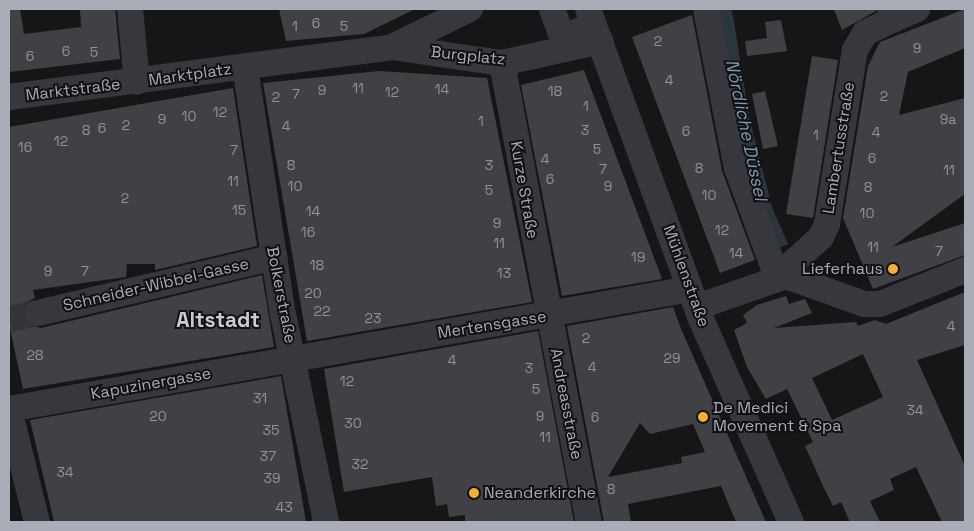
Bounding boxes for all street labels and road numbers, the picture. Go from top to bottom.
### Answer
street label: Burgplatz [430,43,506,69]
street label: Marktplatz [147,60,233,90]
street label: Marktstraße [25,75,121,105]
street label: Lambertusstraße [819,81,859,215]
street label: Kurze Straße [506,140,542,240]
street label: Mühlenstraße [659,223,713,329]
street label: Bolkerstraße [262,245,300,345]
street label: Schneider-Wibbel-Gasse [61,254,251,316]
street label: Mertensgasse [436,307,548,343]
street label: Andreasstraße [546,347,586,461]
street label: Kapuzinergasse [89,364,213,404]

